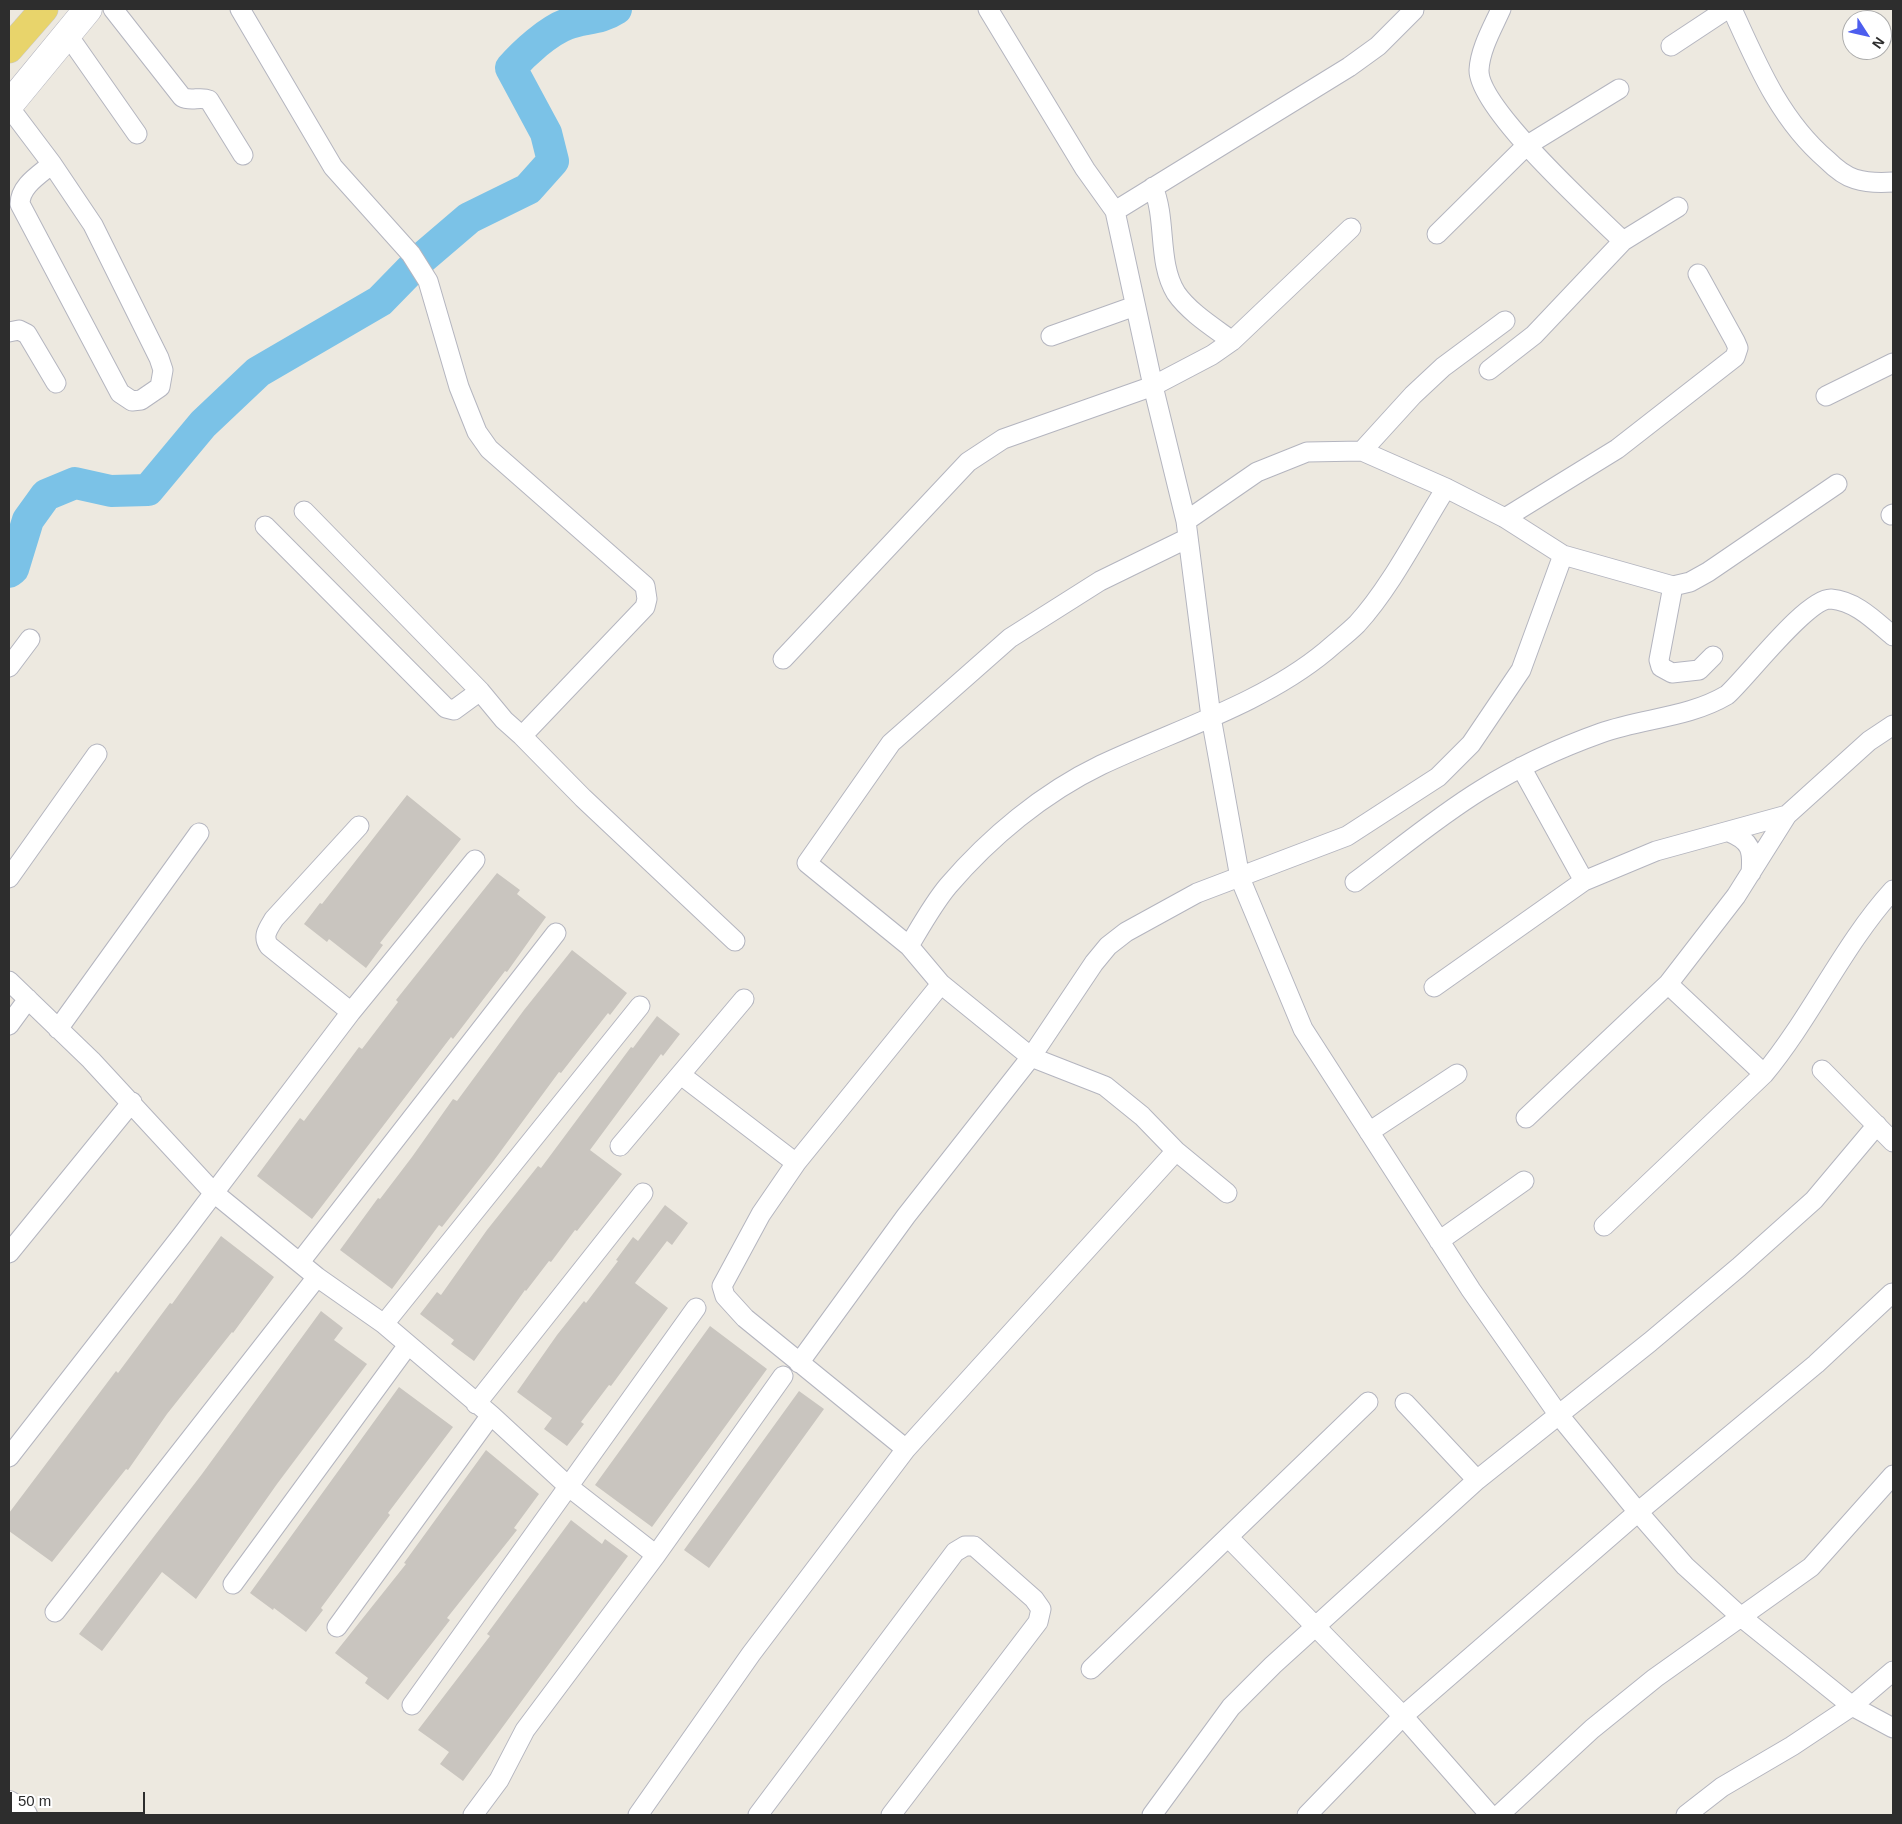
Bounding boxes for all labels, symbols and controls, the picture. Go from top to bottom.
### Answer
north arrow [1842,10,1892,60]
text: N [1869,34,1888,52]
scale bar [12,1782,148,1814]
text: 50 m [18,1792,51,1809]

